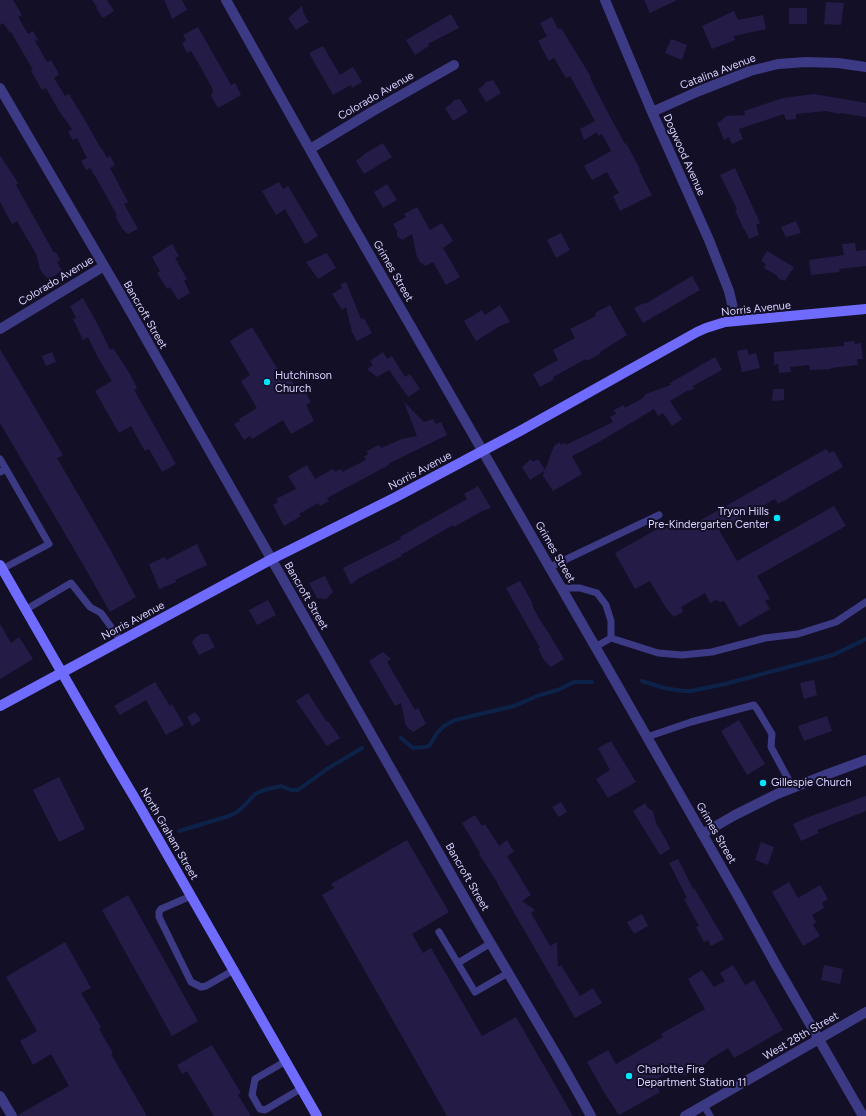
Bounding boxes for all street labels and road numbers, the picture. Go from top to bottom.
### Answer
street label: Catalina Avenue [678,52,758,92]
street label: Colorado Avenue [336,69,416,123]
street label: Dogwood Avenue [660,112,708,198]
street label: Grimes Street [370,238,416,304]
street label: Colorado Avenue [16,253,96,309]
street label: Bancroft Street [120,279,170,351]
street label: Norris Avenue [721,299,791,319]
street label: Norris Avenue [386,449,454,493]
street label: Grimes Street [532,519,578,585]
street label: Bancroft Street [281,560,331,632]
street label: Norris Avenue [99,599,167,643]
street label: North Graham Street [137,786,201,882]
street label: Grimes Street [693,800,739,866]
street label: Bancroft Street [442,841,492,913]
street label: West 28th Street [761,1009,841,1063]

